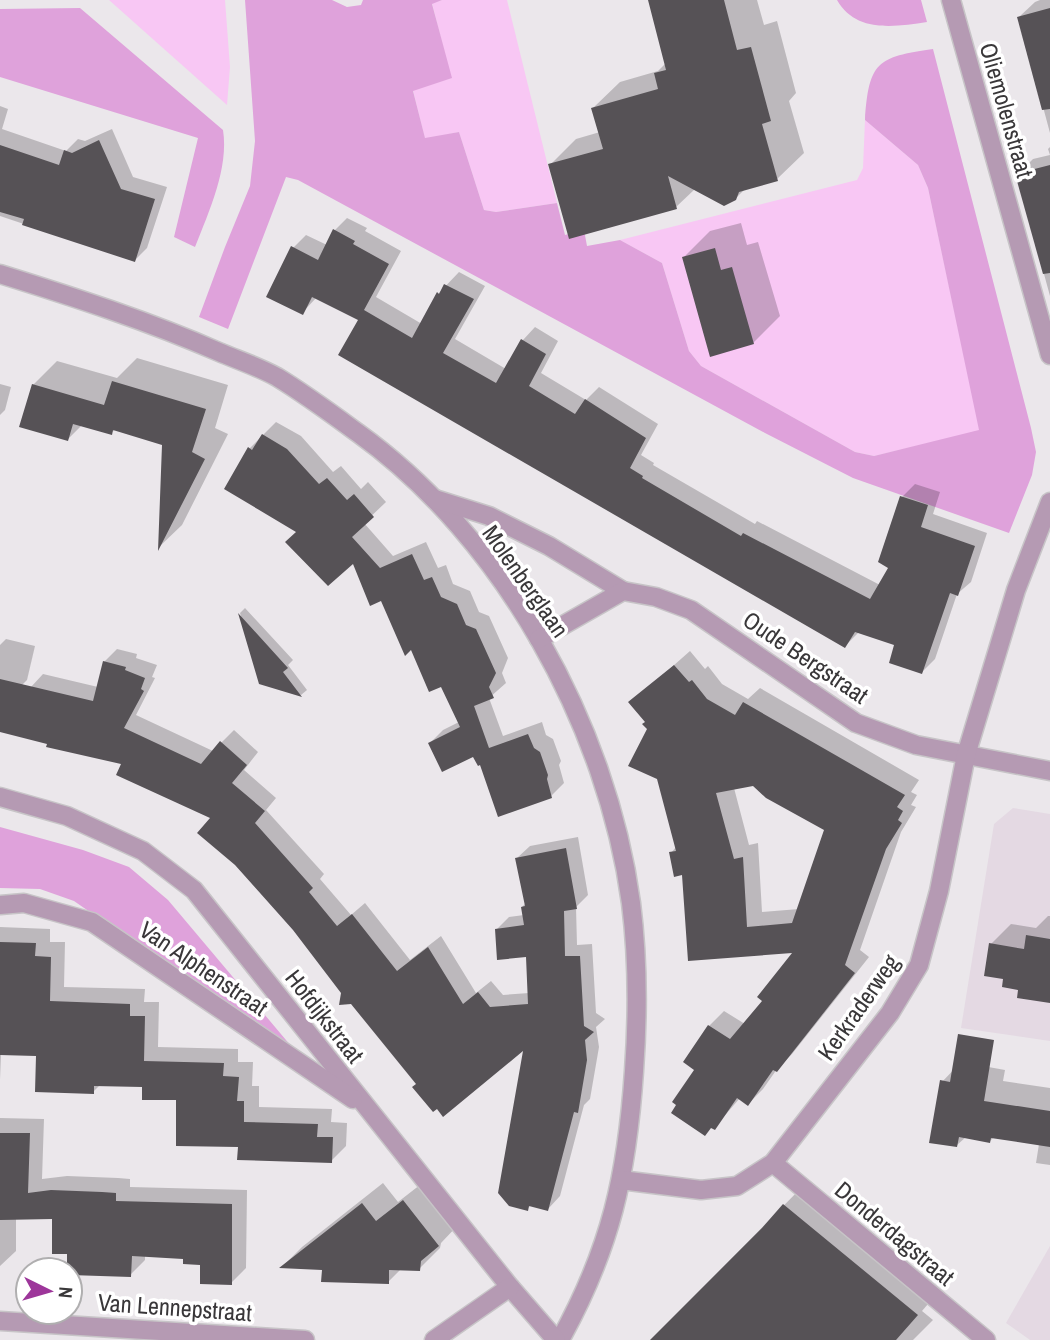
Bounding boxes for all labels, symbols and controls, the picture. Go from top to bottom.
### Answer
street label: Oliemolenstraat [972,39,1042,182]
street label: Molenberglaan [476,519,576,643]
street label: Oude Bergstraat [737,603,875,711]
street label: Van Alphenstraat [134,913,275,1023]
street label: Kerkraderweg [810,948,906,1066]
street label: Hofdijkstraat [278,963,372,1070]
street label: Donderdagstraat [829,1174,962,1293]
north arrow [14,1256,84,1326]
text: N [52,1286,79,1299]
street label: Van Lennepstraat [97,1286,253,1328]

